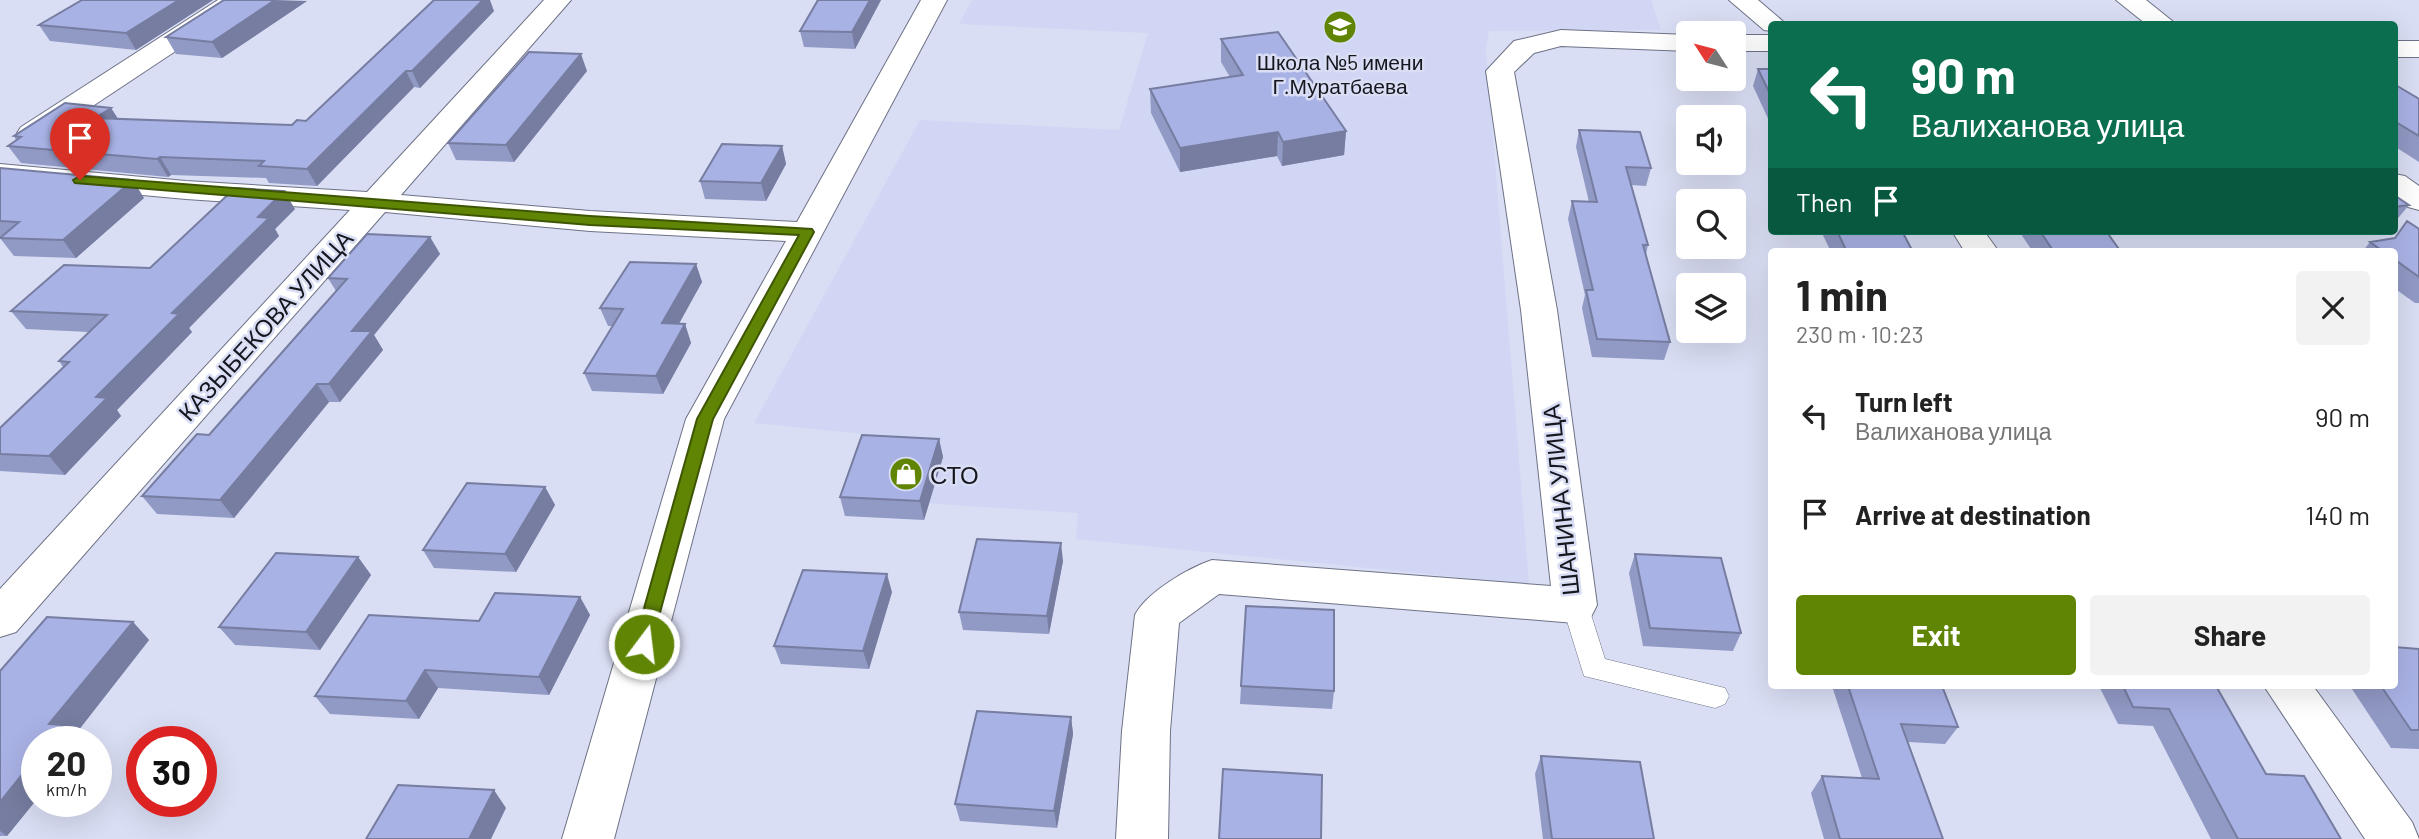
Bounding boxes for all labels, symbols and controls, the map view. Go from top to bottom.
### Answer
school or university icon: Школа №5 имени Г.Муратбаева [1321,8,1359,46]
north arrow [1676,21,1746,91]
map controls [1676,21,1746,343]
text: 90 m [1911,45,2016,104]
place label: Школа №5 имени Г.Муратбаева [1257,49,1423,98]
icon: left [1796,49,1887,140]
button: sound [1676,105,1746,175]
text: Валиханова улица [1911,105,2184,143]
pin [50,108,110,180]
icon: arrive [61,119,99,157]
icon: arrive [1867,182,1905,220]
text: Then [1796,186,1853,217]
button: search [1676,189,1746,259]
street label: КАЗЫБЕКОВА УЛИЦА [172,224,358,426]
text: 1 min [1796,269,1888,319]
button: close [2296,271,2370,345]
button: layers [1676,273,1746,343]
text: 230 m · 10:23 [1796,320,1924,348]
text: Turn left [1855,386,1953,417]
icon: left [1796,397,1834,435]
text: 90 m [2315,401,2370,432]
street label: ШАНИНА УЛИЦА [1536,403,1584,597]
text: Валиханова улица [1855,417,2052,445]
shop icon: СТО [887,455,925,493]
place label: СТО [930,460,979,489]
icon: arrive [1796,495,1834,533]
text: Arrive at destination [1855,499,2091,530]
text: 140 m [2305,499,2370,530]
button: Exit [1796,595,2076,675]
button: Share [2090,595,2370,675]
position arrow [607,607,681,681]
speed limit sign: 30 [126,726,217,817]
text: 20 [47,741,86,783]
text: km/h [46,778,87,800]

